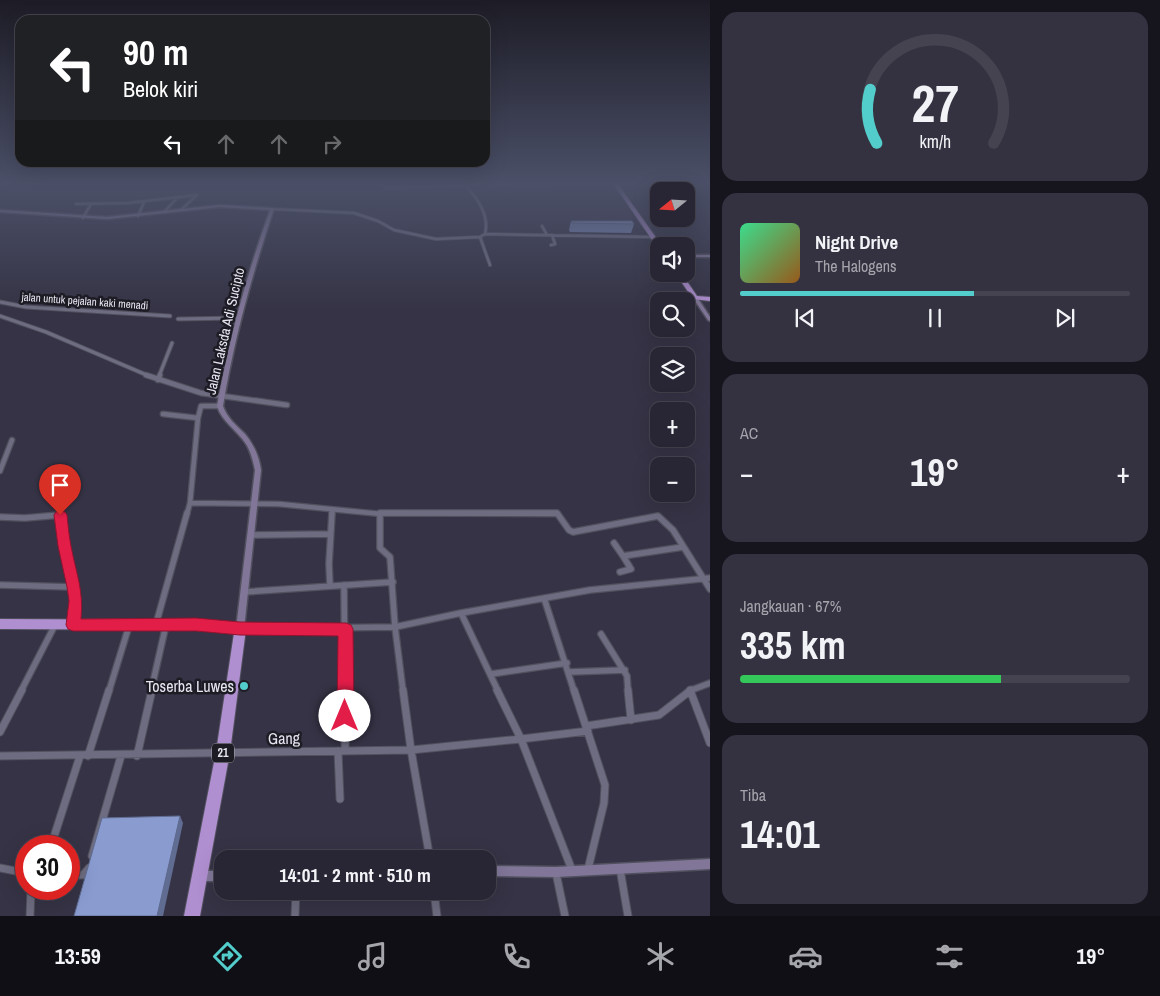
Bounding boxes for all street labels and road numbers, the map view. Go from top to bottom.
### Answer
street label: Jalan Laksda Adi Sucipto [202,266,248,396]
street label: jalan untuk pejalan kaki menadi [20,290,149,312]
street label: Gang [268,727,301,749]
road number: 21 [212,744,234,762]

